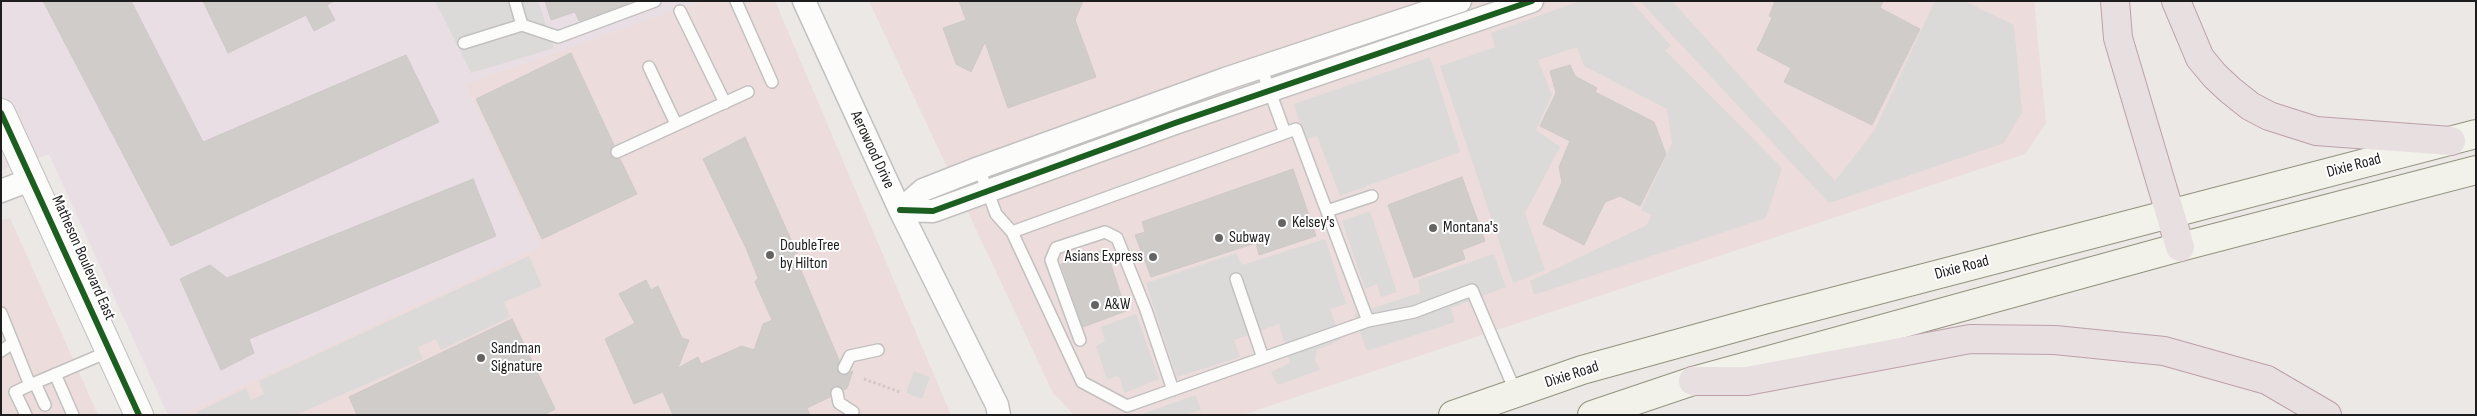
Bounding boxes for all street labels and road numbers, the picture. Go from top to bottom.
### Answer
street label: Aerowood Drive [846,108,898,192]
street label: Dixie Road [2325,150,2383,182]
street label: Matheson Boulevard East [47,193,119,323]
street label: Dixie Road [1933,252,1991,284]
street label: Dixie Road [1543,357,1601,393]

